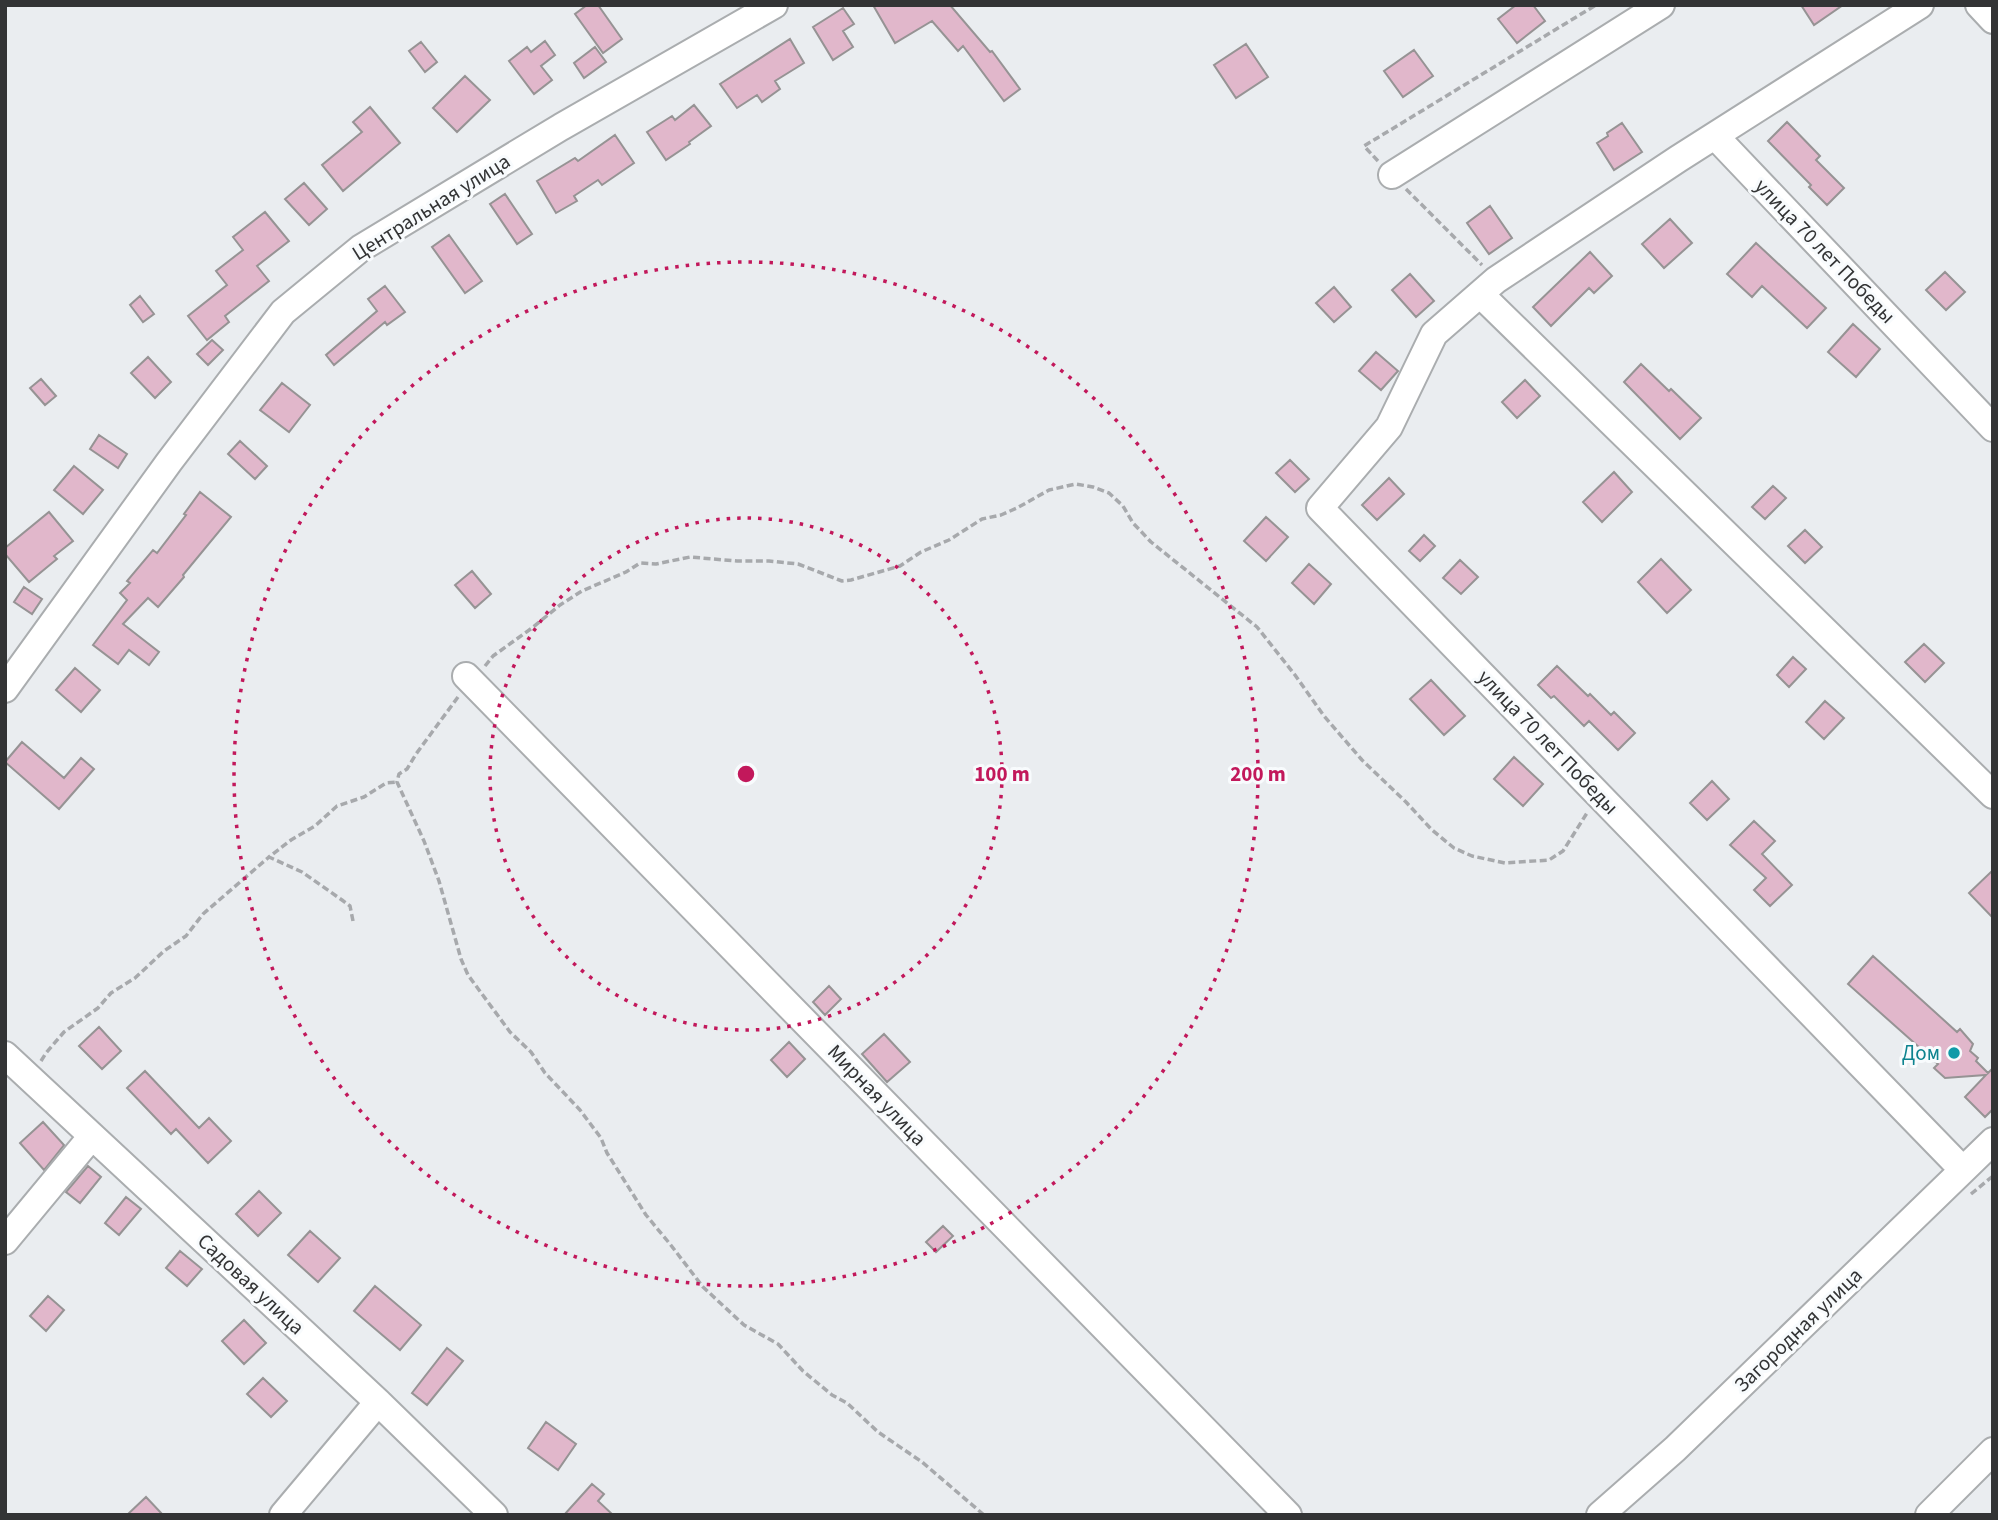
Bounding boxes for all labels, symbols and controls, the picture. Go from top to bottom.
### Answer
street label: Центральная улица [346,146,516,268]
street label: улица 70 лет Победы [1748,172,1902,330]
street label: улица 70 лет Победы [1471,663,1625,821]
text: 100 m [974,759,1030,789]
text: 200 m [1230,759,1286,789]
centre of rings [734,762,758,786]
street label: Мирная улица [821,1037,933,1153]
place label: Дом [1902,1038,1940,1068]
marker: Дом [1946,1045,1962,1061]
street label: Садовая улица [191,1226,311,1342]
street label: Загородная улица [1727,1261,1869,1399]

